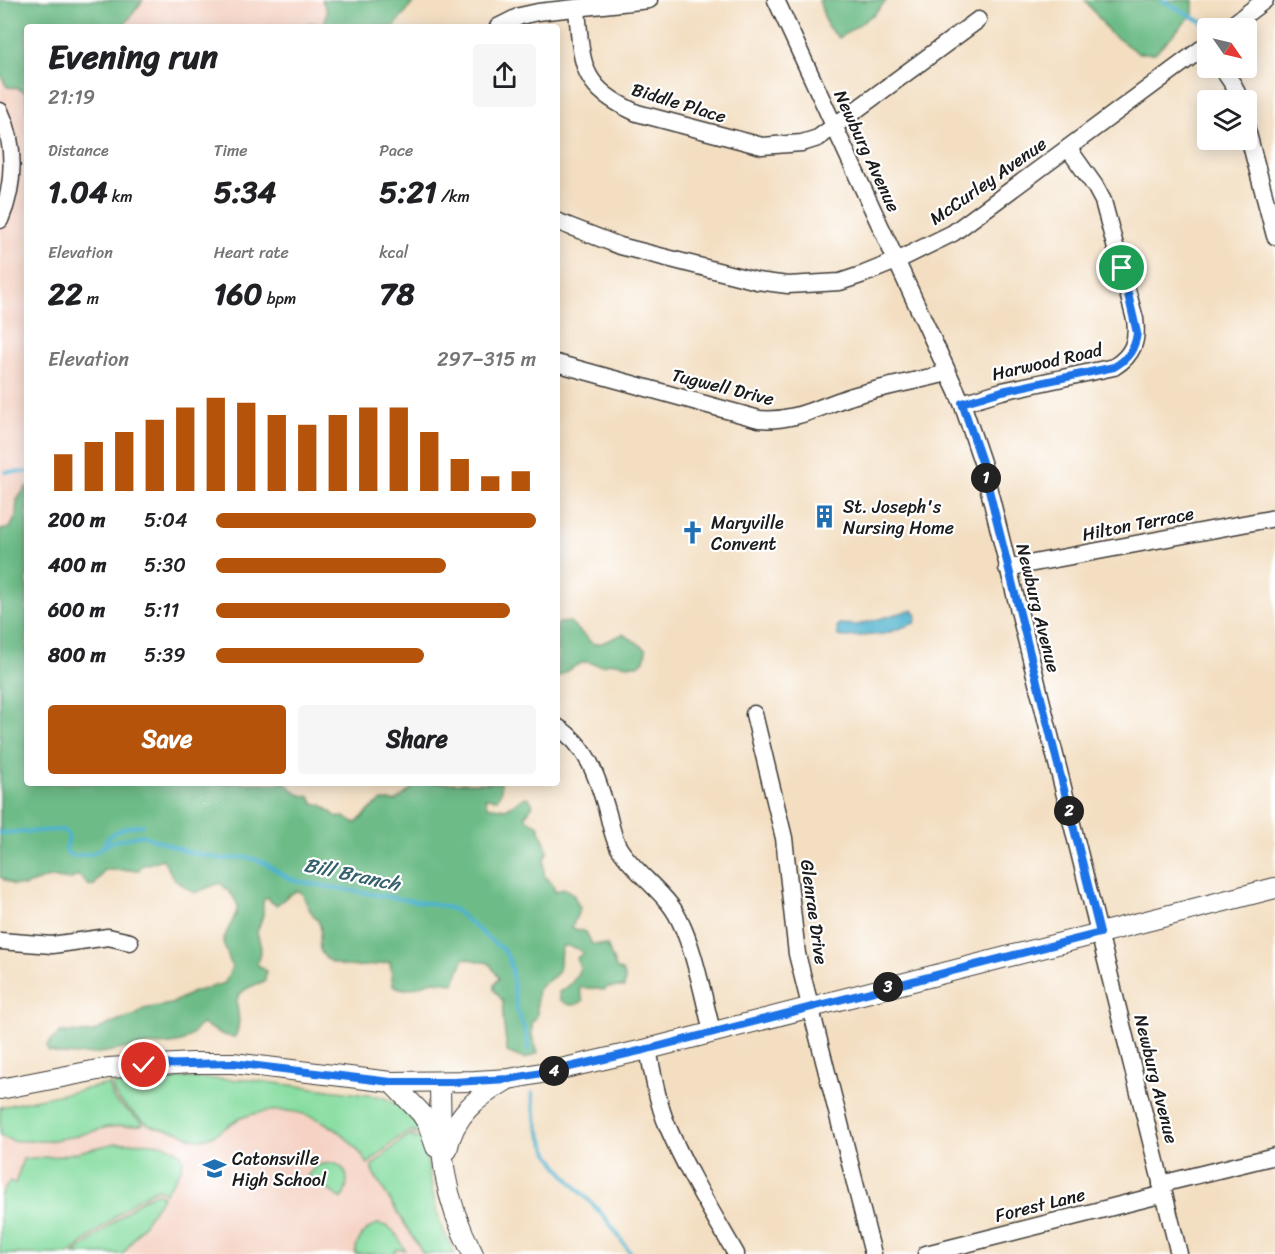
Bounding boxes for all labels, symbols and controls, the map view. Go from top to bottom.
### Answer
north arrow [1197,18,1257,78]
map controls [1197,18,1257,150]
text: Evening run [48,28,218,86]
button: share [473,44,536,107]
street label: Biddle Place [628,73,730,133]
text: 21:19 [48,80,95,115]
street label: Newburg Avenue [825,84,909,218]
button: layers [1197,90,1257,150]
street label: McCurley Avenue [922,128,1054,234]
text: Distance [48,136,109,165]
text: Time [214,136,247,165]
text: Pace [379,136,413,165]
text: 1.04 [48,165,108,219]
text: 5:34 [214,165,276,219]
text: 5:21 [379,165,437,219]
text: km [108,182,133,211]
text: /km [437,182,470,211]
text: Elevation [48,238,113,267]
text: Heart rate [214,238,289,267]
text: kcal [379,238,408,267]
pin [1096,242,1147,293]
icon: arrive [1105,251,1138,284]
text: 22 [48,267,83,321]
text: 160 [214,267,263,321]
text: 78 [379,267,415,321]
text: m [83,284,99,313]
text: bpm [263,284,296,313]
street label: Harwood Road [989,333,1107,390]
text: Elevation [48,342,129,377]
text: 297–315 m [437,342,536,377]
street label: Tugwell Drive [668,359,778,415]
pin: 1 [971,463,1001,493]
text: 1 [983,463,989,492]
place label: St. Joseph's Nursing Home [843,491,954,544]
street label: Hilton Terrace [1079,497,1197,551]
text: 200 m [48,503,105,538]
text: 5:04 [144,503,187,538]
building icon: St. Joseph's Nursing Home [812,504,838,530]
place label: Maryville Convent [711,507,784,560]
church icon: Maryville Convent [680,520,706,546]
street label: Newburg Avenue [1006,540,1070,676]
text: 400 m [48,548,106,583]
text: 5:30 [144,548,186,583]
text: 600 m [48,593,105,628]
text: 5:11 [144,593,179,628]
text: 800 m [48,638,106,673]
text: 5:39 [144,638,186,673]
button: Save [48,705,286,774]
button: Share [298,705,536,774]
pin: 2 [1054,796,1084,826]
text: 2 [1064,796,1074,825]
water label: Bill Branch [301,847,404,902]
street label: Glenrae Drive [791,857,837,967]
pin: 3 [873,972,903,1002]
text: 3 [884,972,892,1001]
street label: Newburg Avenue [1124,1011,1188,1147]
pin [118,1039,169,1090]
icon: check [127,1048,160,1081]
pin: 4 [539,1056,569,1086]
text: 4 [549,1056,559,1085]
place label: Catonsville High School [232,1143,327,1196]
school or university icon: Catonsville High School [201,1156,227,1182]
street label: Forest Lane [991,1178,1089,1232]

